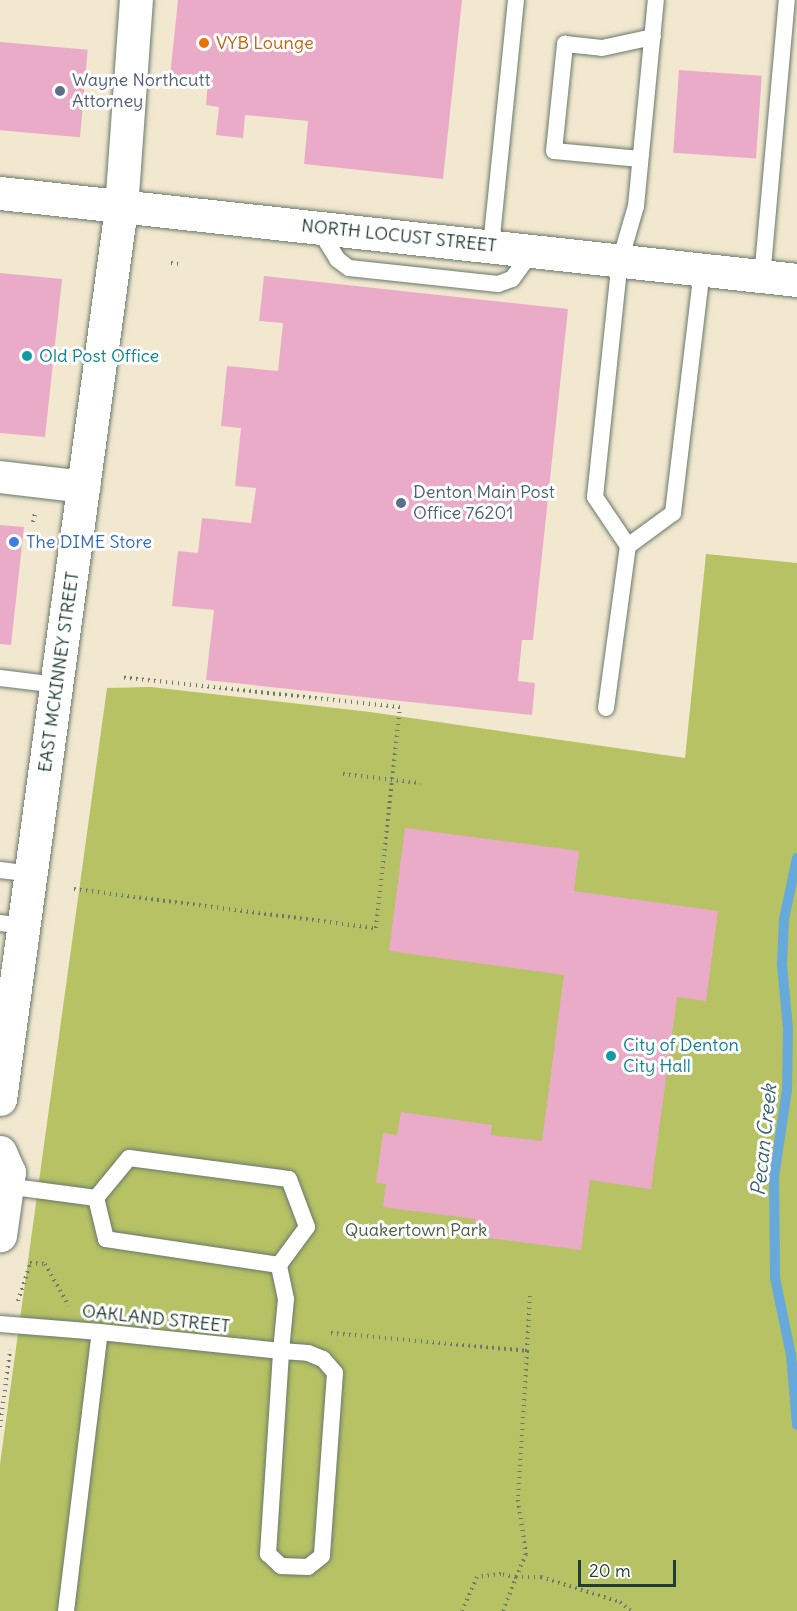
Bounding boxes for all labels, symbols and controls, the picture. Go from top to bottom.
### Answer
place label: VYB Lounge [216,32,314,54]
marker: VYB Lounge [197,36,211,50]
place label: Wayne Northcutt Attorney [72,70,211,112]
marker: Wayne Northcutt Attorney [53,84,67,98]
street label: NORTH LOCUST STREET [300,215,498,257]
place label: Old Post Office [39,345,159,367]
marker: Old Post Office [20,349,34,363]
place label: Denton Main Post Office 76201 [413,482,555,524]
marker: Denton Main Post Office 76201 [394,496,408,510]
place label: The DIME Store [26,531,152,553]
marker: The DIME Store [7,535,21,549]
street label: EAST MCKINNEY STREET [34,570,84,774]
place label: City of Denton City Hall [623,1035,739,1078]
marker: City of Denton City Hall [604,1049,618,1063]
water label: Pecan Creek [745,1083,781,1197]
park label: Quakertown Park [345,1219,487,1241]
street label: OAKLAND STREET [81,1300,231,1338]
scale bar [581,1548,678,1586]
text: 20 m [589,1559,631,1582]

